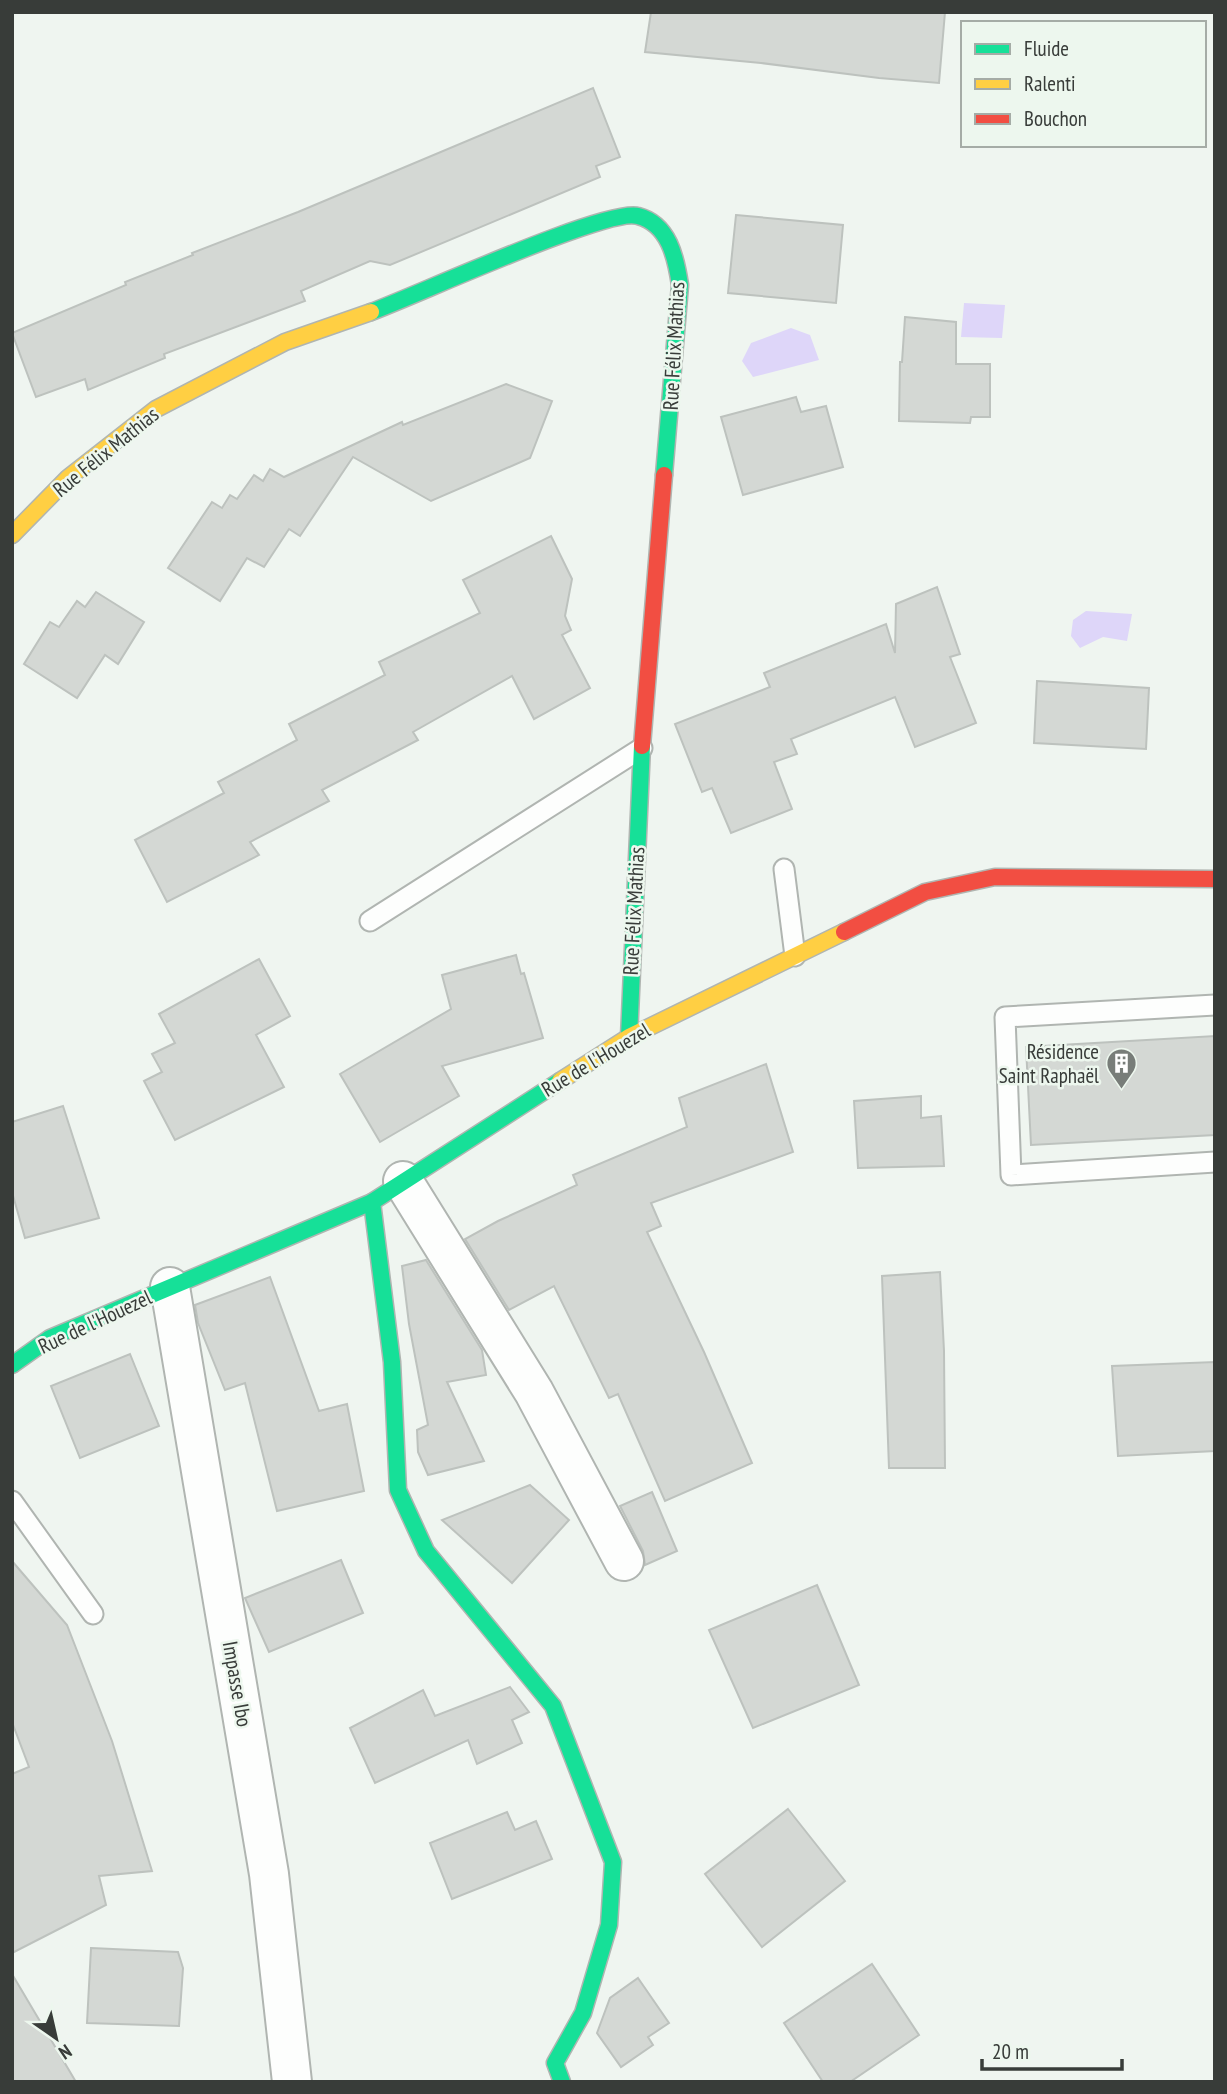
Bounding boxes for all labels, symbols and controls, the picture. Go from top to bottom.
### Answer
legend [961,21,1206,147]
text: Fluide [1024,35,1069,62]
text: Ralenti [1024,70,1076,97]
text: Bouchon [1024,105,1087,132]
street label: Rue Félix Mathias [657,281,690,411]
street label: Rue Félix Mathias [47,401,164,503]
street label: Rue Félix Mathias [617,846,650,976]
street label: Rue de l'Houezel [536,1017,655,1103]
place label: Résidence Saint Raphaël [999,1038,1099,1089]
building icon: Résidence Saint Raphaël [1105,1047,1139,1091]
street label: Rue de l'Houezel [34,1283,156,1360]
street label: Impasse Ibo [217,1639,258,1729]
north arrow [21,2003,91,2073]
scale bar [982,2028,1122,2072]
text: 20 m [992,2038,1029,2065]
text: N [55,2039,76,2065]

